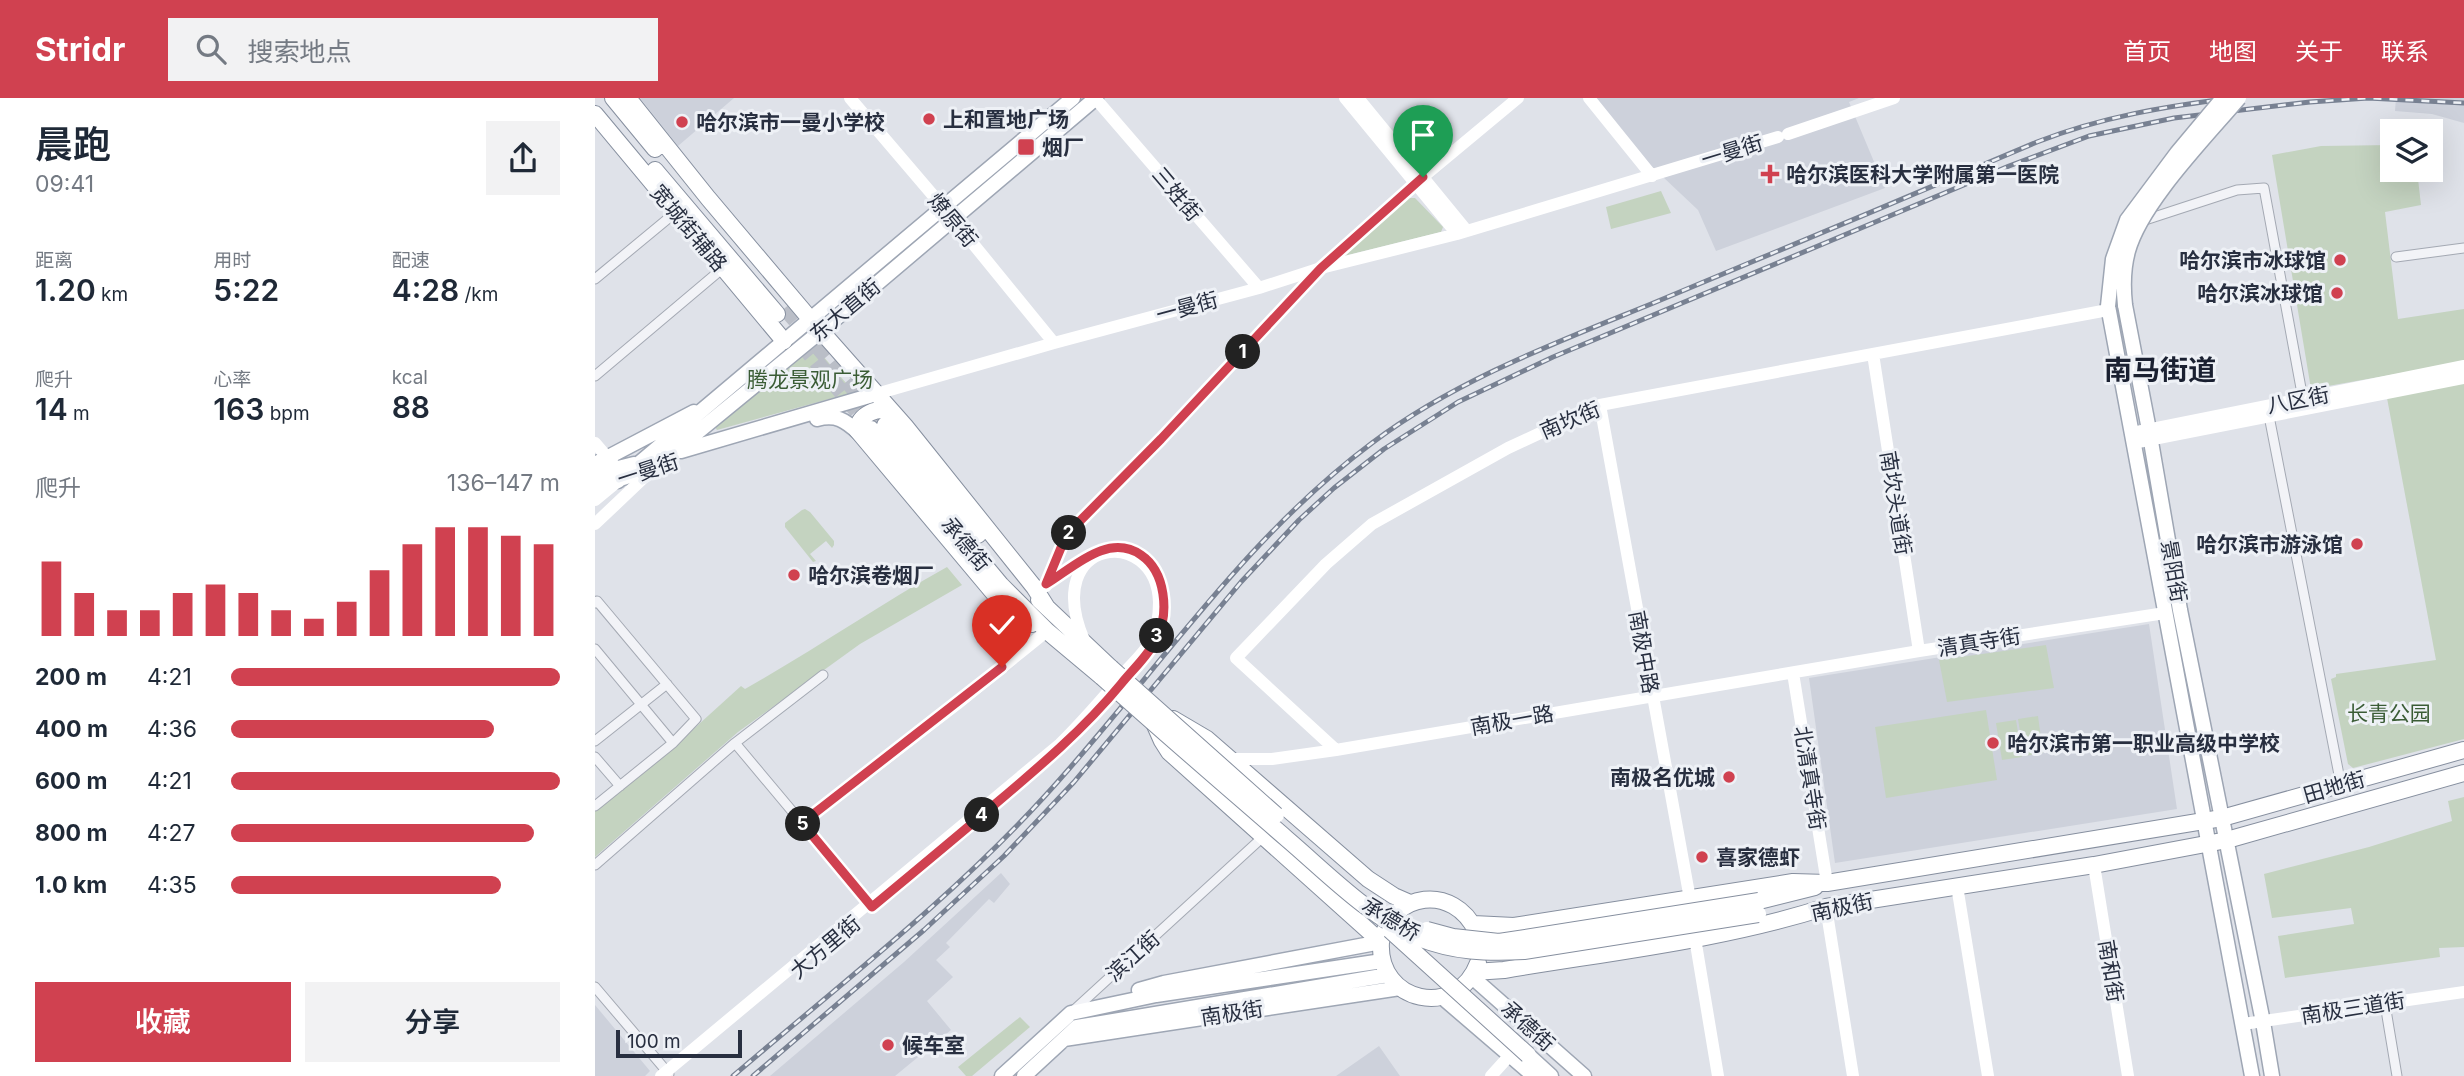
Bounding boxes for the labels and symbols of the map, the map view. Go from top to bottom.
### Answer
pin [1393,105,1453,177]
place label: 上和置地广场 [943,107,1069,132]
place label: 哈尔滨市一曼小学校 [696,110,885,135]
marker: 上和置地广场 [921,111,937,127]
marker: 哈尔滨市一曼小学校 [674,114,690,130]
street label: 一曼街 [1698,130,1766,172]
place label: 烟厂 [1042,135,1084,160]
marker: 烟厂 [1016,137,1036,157]
street label: 三姓街 [1147,162,1207,226]
place label: 哈尔滨医科大学附属第一医院 [1786,162,2059,187]
marker: 哈尔滨医科大学附属第一医院 [1760,164,1780,184]
street label: 宽城街辅路 [646,180,732,276]
street label: 燎原街 [923,188,983,252]
place label: 哈尔滨市冰球馆 [2179,248,2326,273]
marker: 哈尔滨市冰球馆 [2332,252,2348,268]
street label: 东大直街 [805,273,885,347]
place label: 哈尔滨冰球馆 [2197,281,2323,306]
marker: 哈尔滨冰球馆 [2329,285,2345,301]
street label: 一曼街 [1153,287,1221,327]
pin: 1 [1225,334,1261,370]
district label: 南马街道 [2104,353,2216,387]
park label: 腾龙景观广场 [747,367,873,392]
street label: 八区街 [2265,382,2331,418]
street label: 南坎街 [1536,396,1604,444]
street label: 一曼街 [614,448,682,492]
street label: 南坎头道街 [1875,449,1917,557]
street label: 承德街 [936,512,996,576]
pin: 2 [1051,516,1086,550]
place label: 哈尔滨市游泳馆 [2196,532,2343,557]
marker: 哈尔滨市游泳馆 [2349,536,2365,552]
street label: 景阳街 [2156,538,2192,604]
place label: 哈尔滨卷烟厂 [808,563,934,588]
marker: 哈尔滨卷烟厂 [786,567,802,583]
pin [972,595,1032,667]
street label: 南极中路 [1624,608,1664,696]
pin: 3 [1139,618,1175,654]
street label: 清真寺街 [1936,623,2022,661]
street label: 南极一路 [1468,700,1556,740]
park label: 长青公园 [2347,701,2431,726]
street label: 北清真寺街 [1789,724,1831,832]
place label: 哈尔滨市第一职业高级中学校 [2007,731,2280,756]
marker: 哈尔滨市第一职业高级中学校 [1985,735,2001,751]
place label: 南极名优城 [1610,765,1715,790]
street label: 田地街 [2300,766,2368,808]
marker: 南极名优城 [1721,769,1737,785]
pin: 4 [965,798,999,832]
pin: 5 [785,806,821,842]
place label: 喜家德虾 [1716,845,1800,870]
marker: 喜家德虾 [1694,849,1710,865]
street label: 南极街 [1809,888,1875,926]
street label: 承德桥 [1358,892,1424,946]
street label: 大方里街 [785,910,865,984]
street label: 滨江街 [1101,926,1165,986]
street label: 南和街 [2094,938,2128,1004]
street label: 南极三道街 [2299,987,2407,1029]
street label: 南极街 [1199,996,1265,1030]
street label: 承德街 [1496,996,1560,1056]
scale bar [616,1027,742,1059]
place label: 候车室 [902,1033,965,1058]
marker: 候车室 [880,1037,896,1053]

